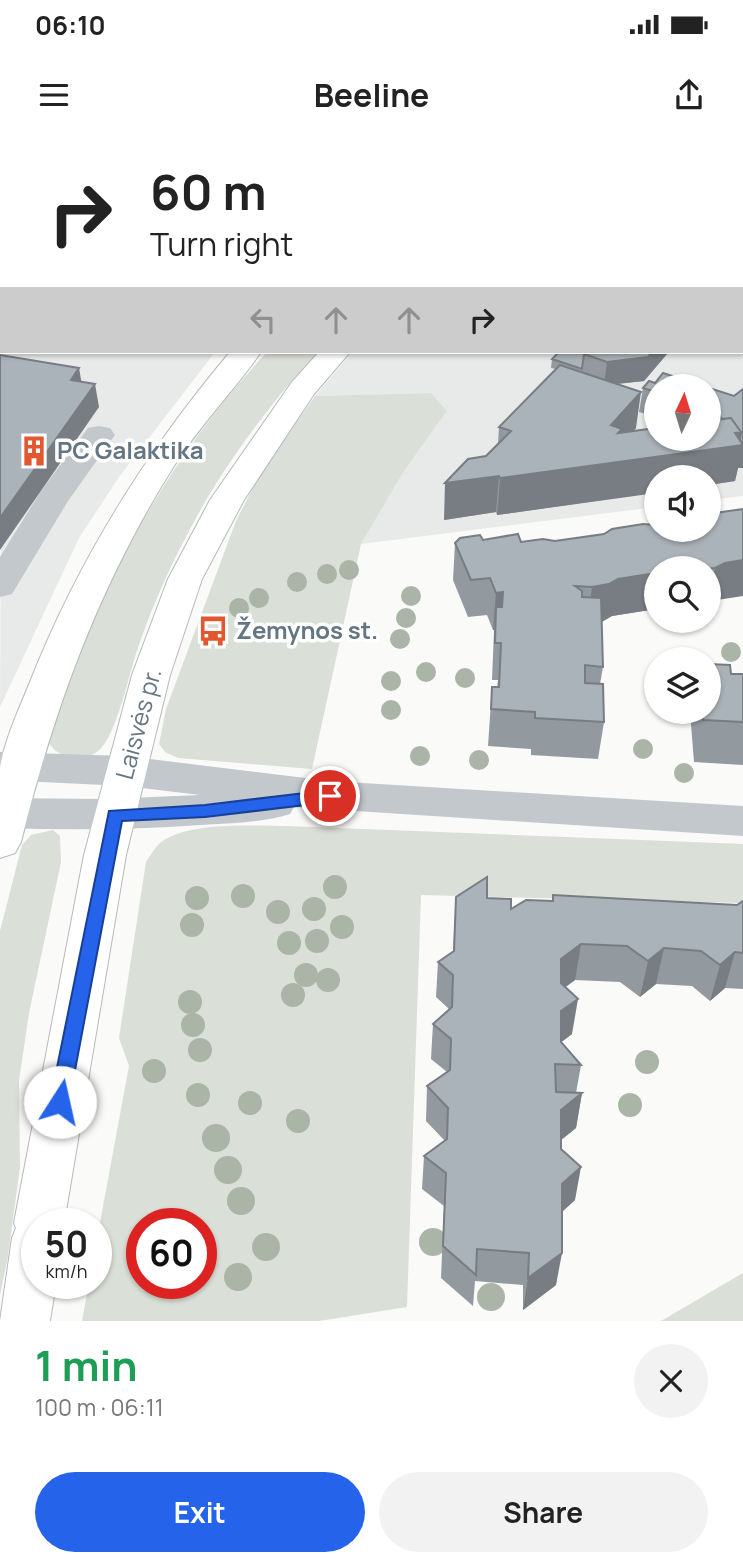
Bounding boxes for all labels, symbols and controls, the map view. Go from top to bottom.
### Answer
text: 06:10 [35,7,106,43]
text: Beeline [314,73,429,117]
icon: menu [35,76,73,114]
icon: share [670,76,708,114]
text: 60 m [150,158,267,225]
icon: right [35,168,126,259]
text: Turn right [150,222,293,266]
icon: left [244,301,282,339]
icon: ahead [317,301,355,339]
icon: ahead [390,301,428,339]
icon: right [463,301,501,339]
north arrow [644,374,721,452]
map controls [644,374,721,724]
place label: PC Galaktika [57,433,204,466]
building icon: PC Galaktika [17,434,51,468]
button: sound [644,465,721,542]
button: search [644,556,721,633]
place label: Žemynos st. [236,613,378,646]
bus stop icon: Žemynos st. [196,614,230,648]
button: layers [644,647,721,724]
street label: Laisvės pr. [107,664,168,783]
pin [300,766,360,826]
icon: arrive [311,777,349,815]
position arrow [23,1065,97,1139]
speed limit sign: 60 [126,1208,217,1299]
text: 50 [45,1220,88,1268]
text: km/h [46,1259,87,1283]
text: 1 min [35,1336,138,1394]
button: close [634,1344,708,1418]
text: 100 m · 06:11 [35,1391,164,1423]
button: Exit [35,1472,365,1552]
button: Share [379,1472,708,1552]

